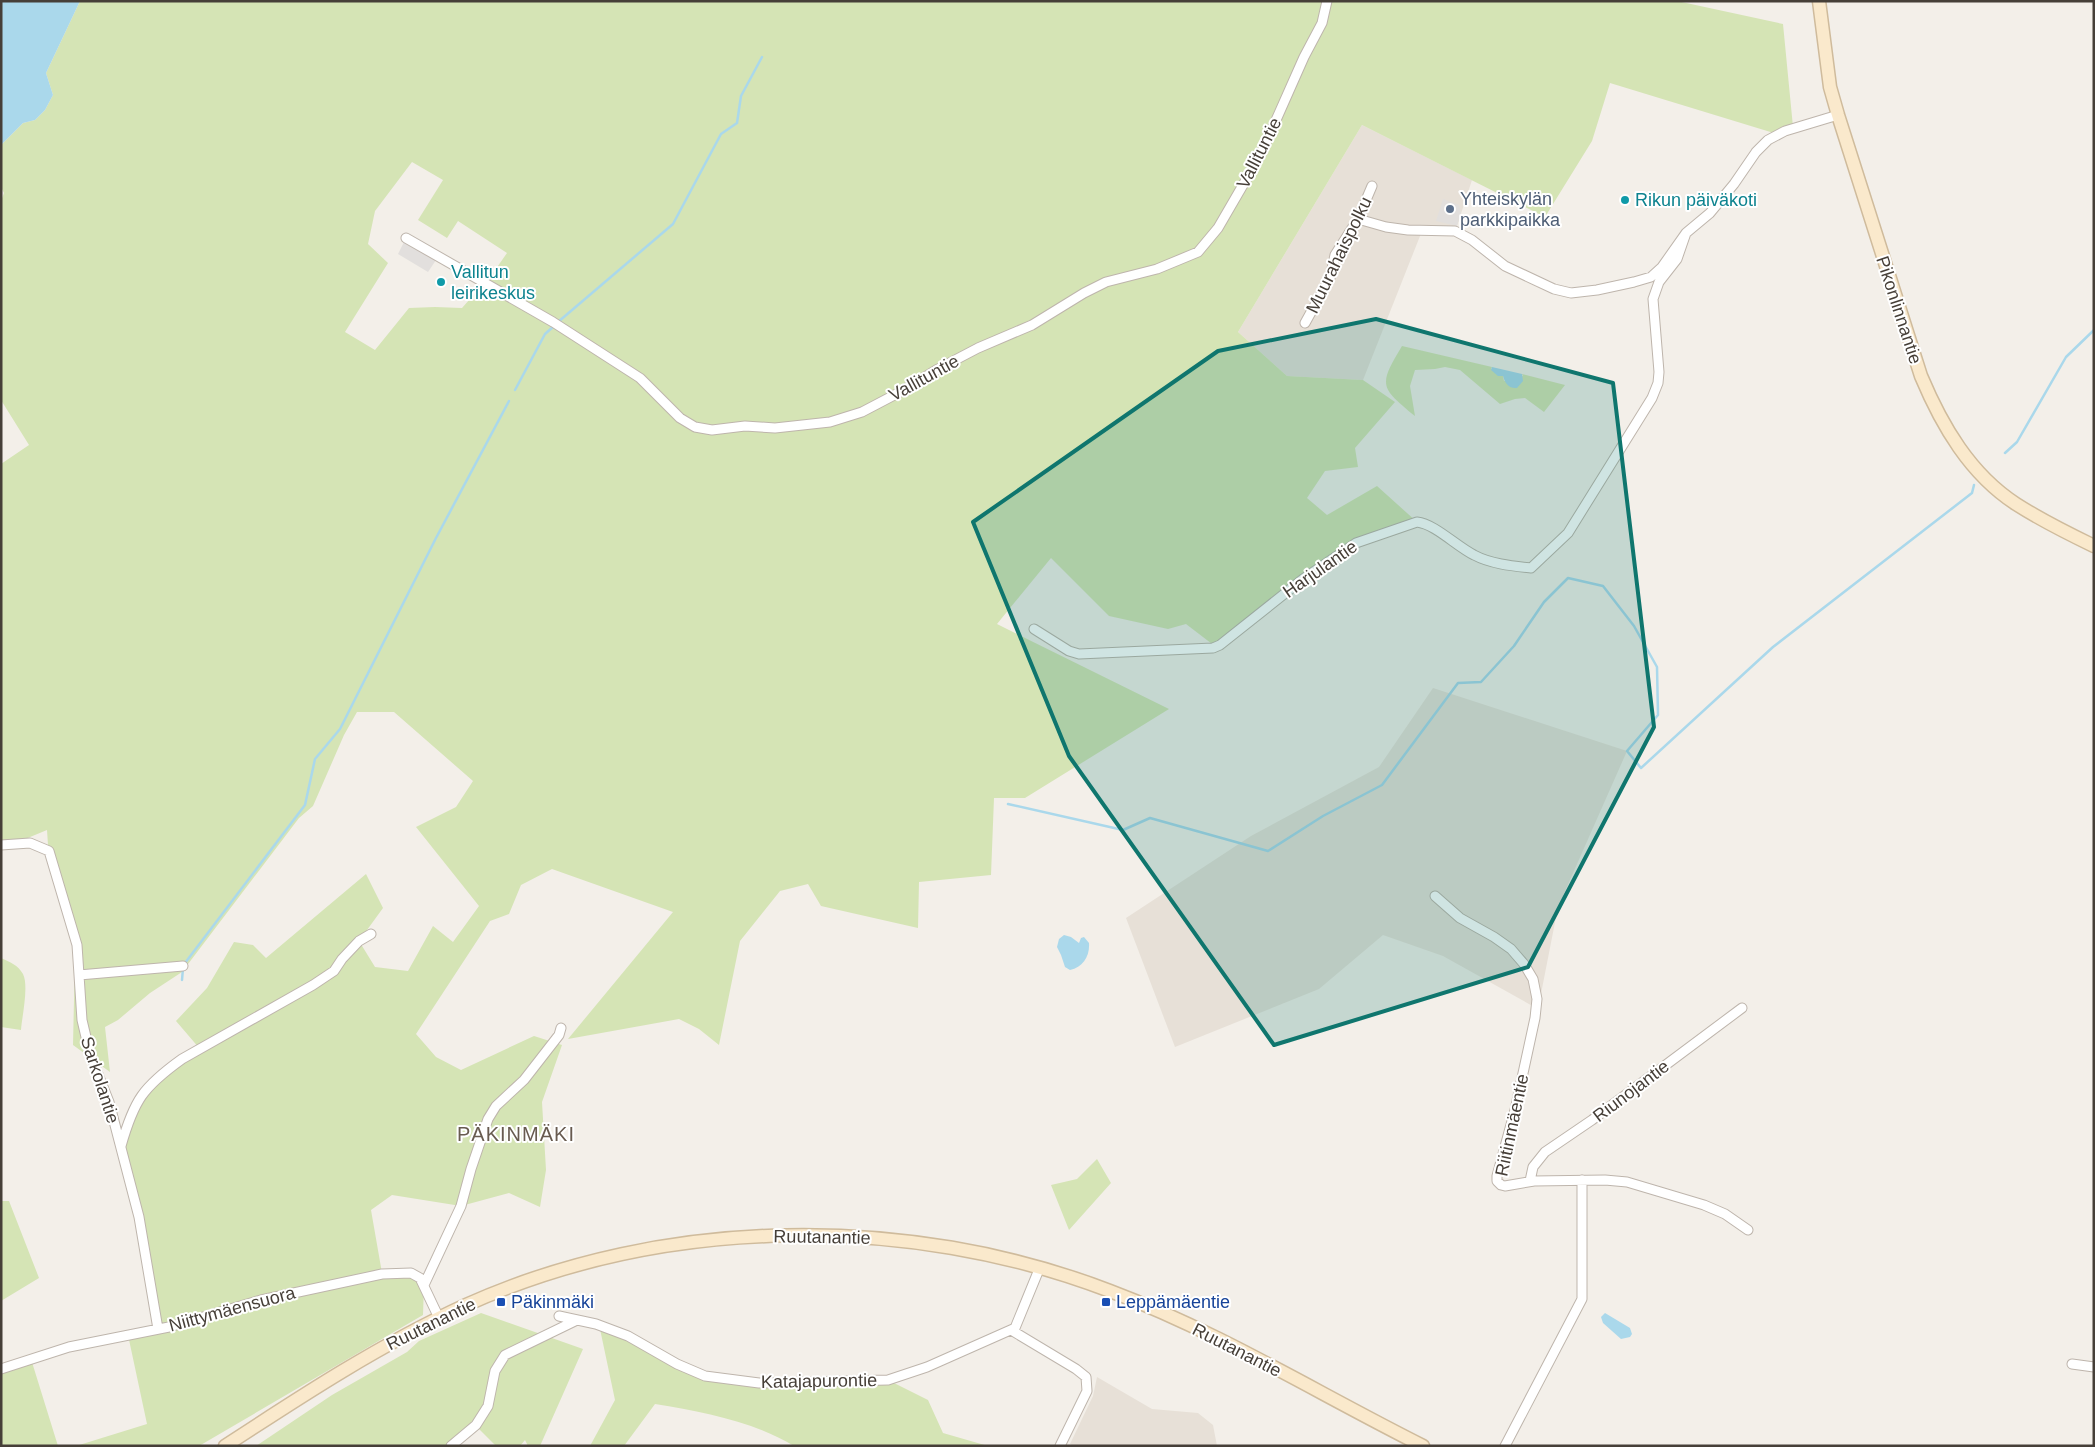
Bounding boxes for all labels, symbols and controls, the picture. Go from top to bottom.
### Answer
street label: Vallituntie [1233,114,1285,192]
place label: Yhteiskylän parkkipaikka [1460,189,1561,230]
place label: Rikun päiväkoti [1635,190,1757,210]
street label: Muurahaispolku [1302,194,1376,316]
marker: Rikun päiväkoti [1619,194,1631,206]
marker: Yhteiskylän parkkipaikka [1444,203,1456,215]
street label: Pikonlinnantie [1872,254,1926,366]
place label: Vallitun leirikeskus [451,262,535,303]
marker: Vallitun leirikeskus [435,276,447,288]
street label: Vallituntie [886,351,962,405]
street label: Harjulantie [1279,536,1361,602]
street label: Sarkolantie [77,1034,123,1126]
street label: Riunojantie [1589,1056,1673,1126]
street label: Riitinmäentie [1491,1072,1533,1178]
district label: PÄKINMÄKI [457,1123,575,1145]
street label: Ruutanantie [773,1226,871,1248]
street label: Niittymäensuora [167,1282,298,1335]
place label: Päkinmäki [511,1292,594,1312]
place label: Leppämäentie [1116,1292,1230,1312]
street label: Ruutanantie [383,1294,479,1354]
marker: Päkinmäki [495,1296,507,1308]
marker: Leppämäentie [1100,1296,1112,1308]
street label: Ruutanantie [1189,1319,1285,1381]
street label: Katajapurontie [761,1370,877,1392]

